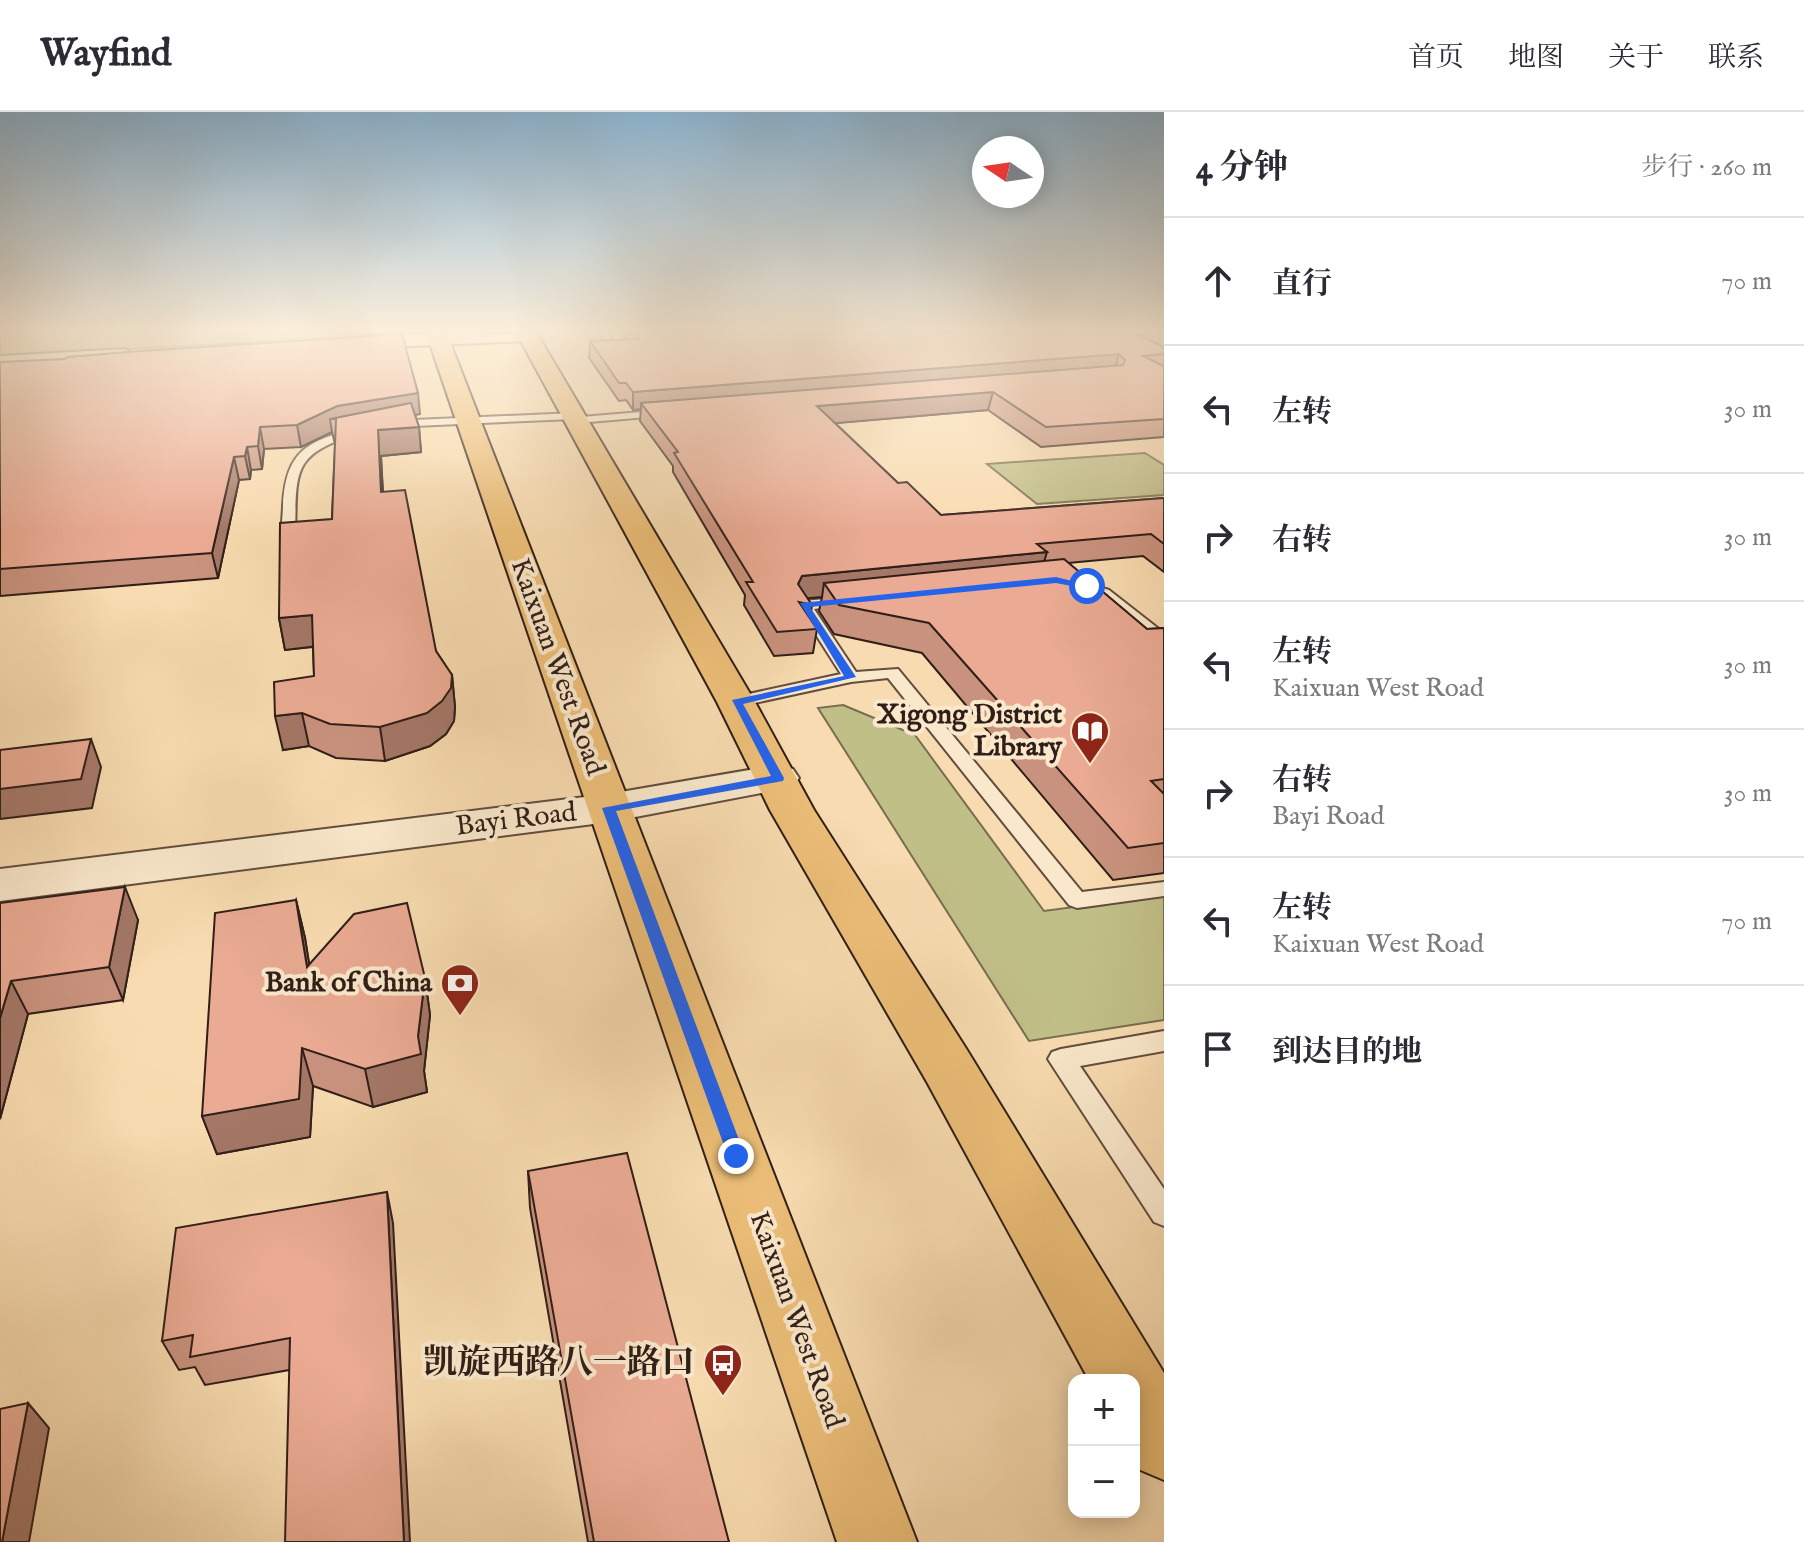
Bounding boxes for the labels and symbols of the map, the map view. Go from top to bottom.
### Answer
north arrow [972,136,1044,208]
street label: Kaixuan West Road [502,554,612,780]
route start [1069,568,1105,604]
place label: Xigong District Library [877,698,1063,765]
library icon: Xigong District Library [1069,710,1111,765]
street label: Bayi Road [454,795,578,845]
bank icon: Bank of China [439,962,481,1017]
place label: Bank of China [265,966,433,1001]
route end [718,1138,754,1174]
street label: Kaixuan West Road [741,1207,851,1433]
place label: 凯旋西路八一路口 [423,1342,695,1385]
bus stop icon: 凯旋西路八一路口 [702,1342,744,1397]

